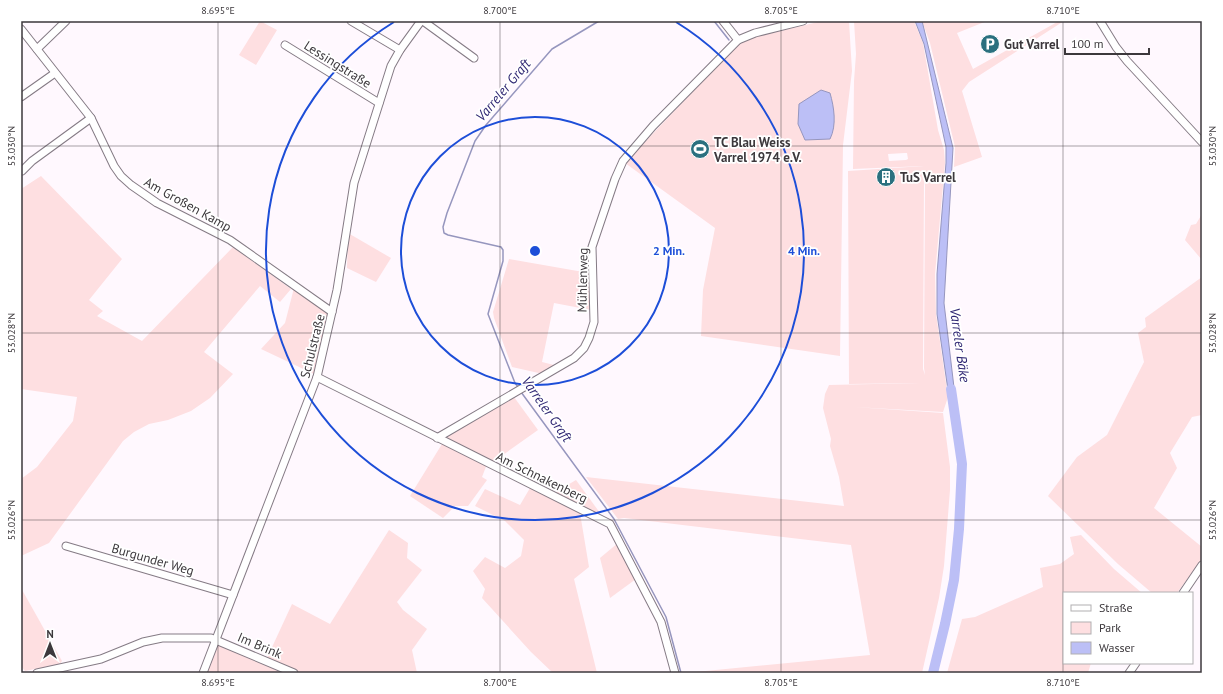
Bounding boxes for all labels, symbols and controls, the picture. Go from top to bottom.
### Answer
text: 8.695°E [201,4,235,17]
text: 8.700°E [483,4,517,17]
text: 8.705°E [764,4,798,17]
text: 8.710°E [1046,4,1080,17]
scale bar [1065,30,1149,56]
parking icon: Gut Varrel [979,33,1001,55]
place label: Gut Varrel [1004,36,1060,53]
text: 100 m [1071,36,1104,51]
street label: Lessingstraße [301,37,375,92]
water label: Varreler Graft [472,55,535,125]
text: 53.030°N [5,126,18,166]
text: 53.030°N [1206,126,1219,166]
place label: TC Blau Weiss Varrel 1974 e.V. [713,134,802,166]
sports icon: TC Blau Weiss Varrel 1974 e.V. [689,138,711,160]
building icon: TuS Varrel [875,166,897,188]
place label: TuS Varrel [900,169,956,186]
street label: Am Großen Kamp [141,173,235,235]
text: 2 Min. [653,243,685,258]
text: 4 Min. [788,243,820,258]
centre of rings [528,244,542,258]
street label: Mühlenweg [573,247,592,313]
water label: Varreler Bäke [946,307,974,384]
street label: Schulstraße [296,312,329,380]
text: 53.028°N [5,313,18,353]
text: 53.028°N [1206,313,1219,353]
water label: Varreler Graft [518,373,577,446]
street label: Am Schnakenberg [493,448,590,507]
text: 53.026°N [5,500,18,540]
text: 53.026°N [1206,500,1219,540]
street label: Burgunder Weg [110,540,196,579]
legend [1063,592,1193,664]
text: Straße [1099,600,1133,615]
text: Park [1099,620,1121,635]
north arrow [30,624,70,664]
text: N [46,627,54,641]
street label: Im Brink [235,629,285,663]
text: Wasser [1099,640,1135,655]
text: 8.695°E [201,676,235,689]
text: 8.700°E [483,676,517,689]
text: 8.705°E [764,676,798,689]
text: 8.710°E [1046,676,1080,689]

